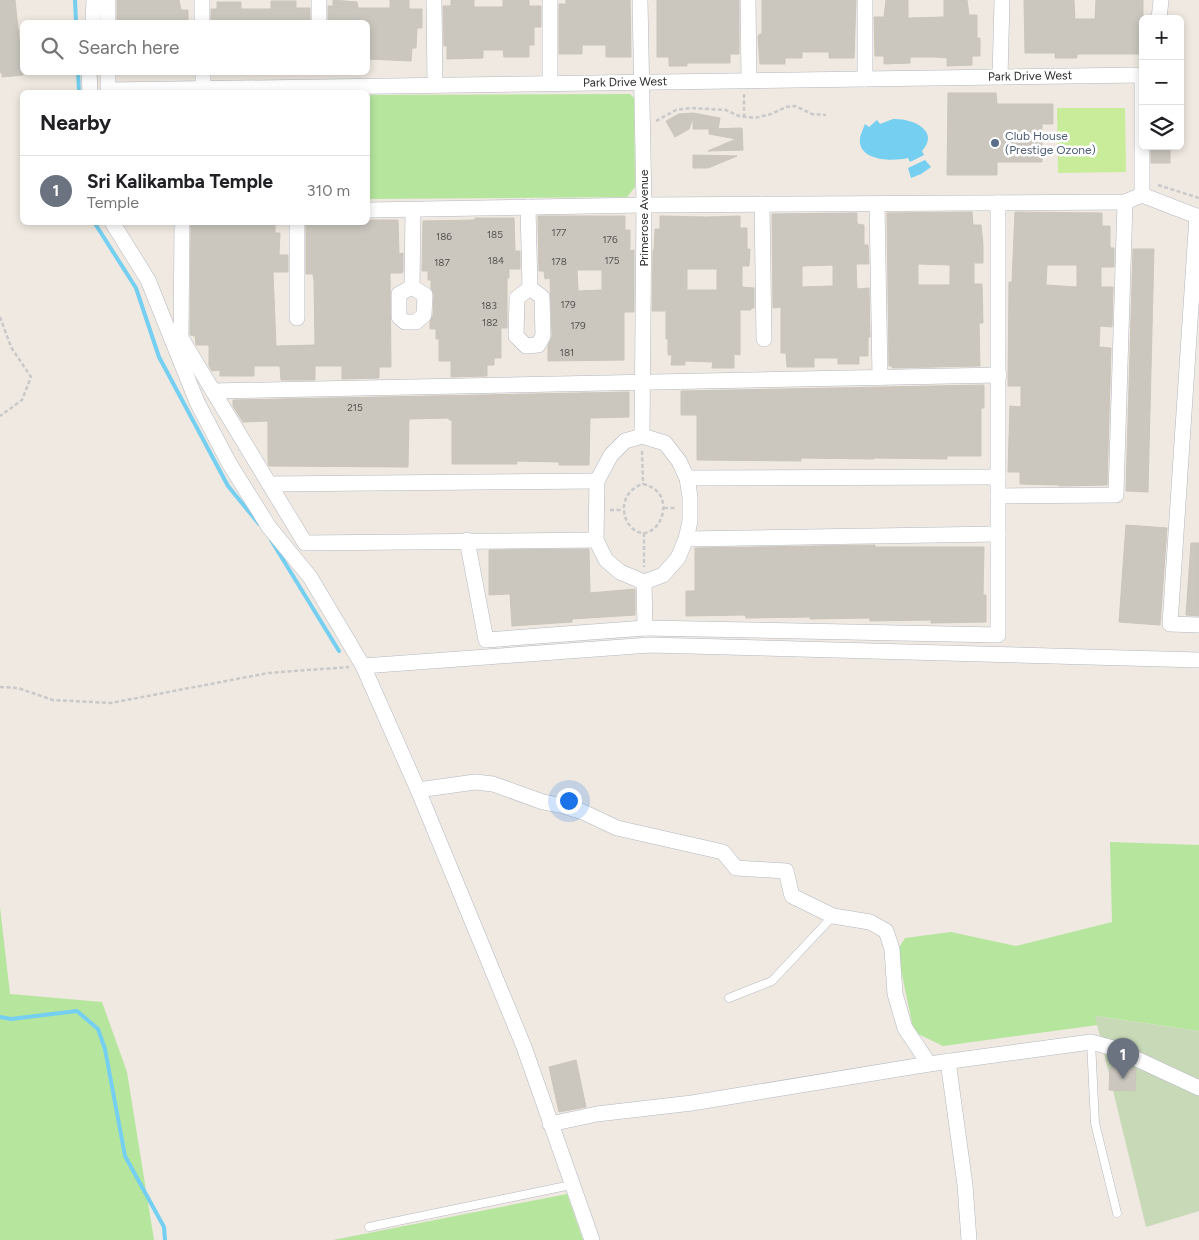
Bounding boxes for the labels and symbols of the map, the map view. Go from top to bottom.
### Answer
street label: Park Drive West [988,68,1073,84]
street label: Park Drive West [583,74,668,90]
place label: Club House (Prestige Ozone) [1005,129,1096,157]
marker: Club House (Prestige Ozone) [989,137,1001,149]
street label: Primerose Avenue [637,169,651,267]
house number: 177 [552,226,567,239]
house number: 185 [487,228,503,241]
house number: 186 [436,230,452,243]
house number: 176 [602,233,618,246]
house number: 184 [488,254,504,267]
house number: 175 [604,254,620,267]
house number: 178 [551,255,567,268]
house number: 187 [434,256,450,269]
house number: 179 [560,298,576,311]
house number: 183 [481,299,497,312]
house number: 182 [482,316,498,329]
house number: 179 [570,319,586,332]
house number: 181 [560,346,574,359]
house number: 215 [347,401,363,414]
your location [556,788,582,814]
pin: 1 [1107,1038,1139,1079]

